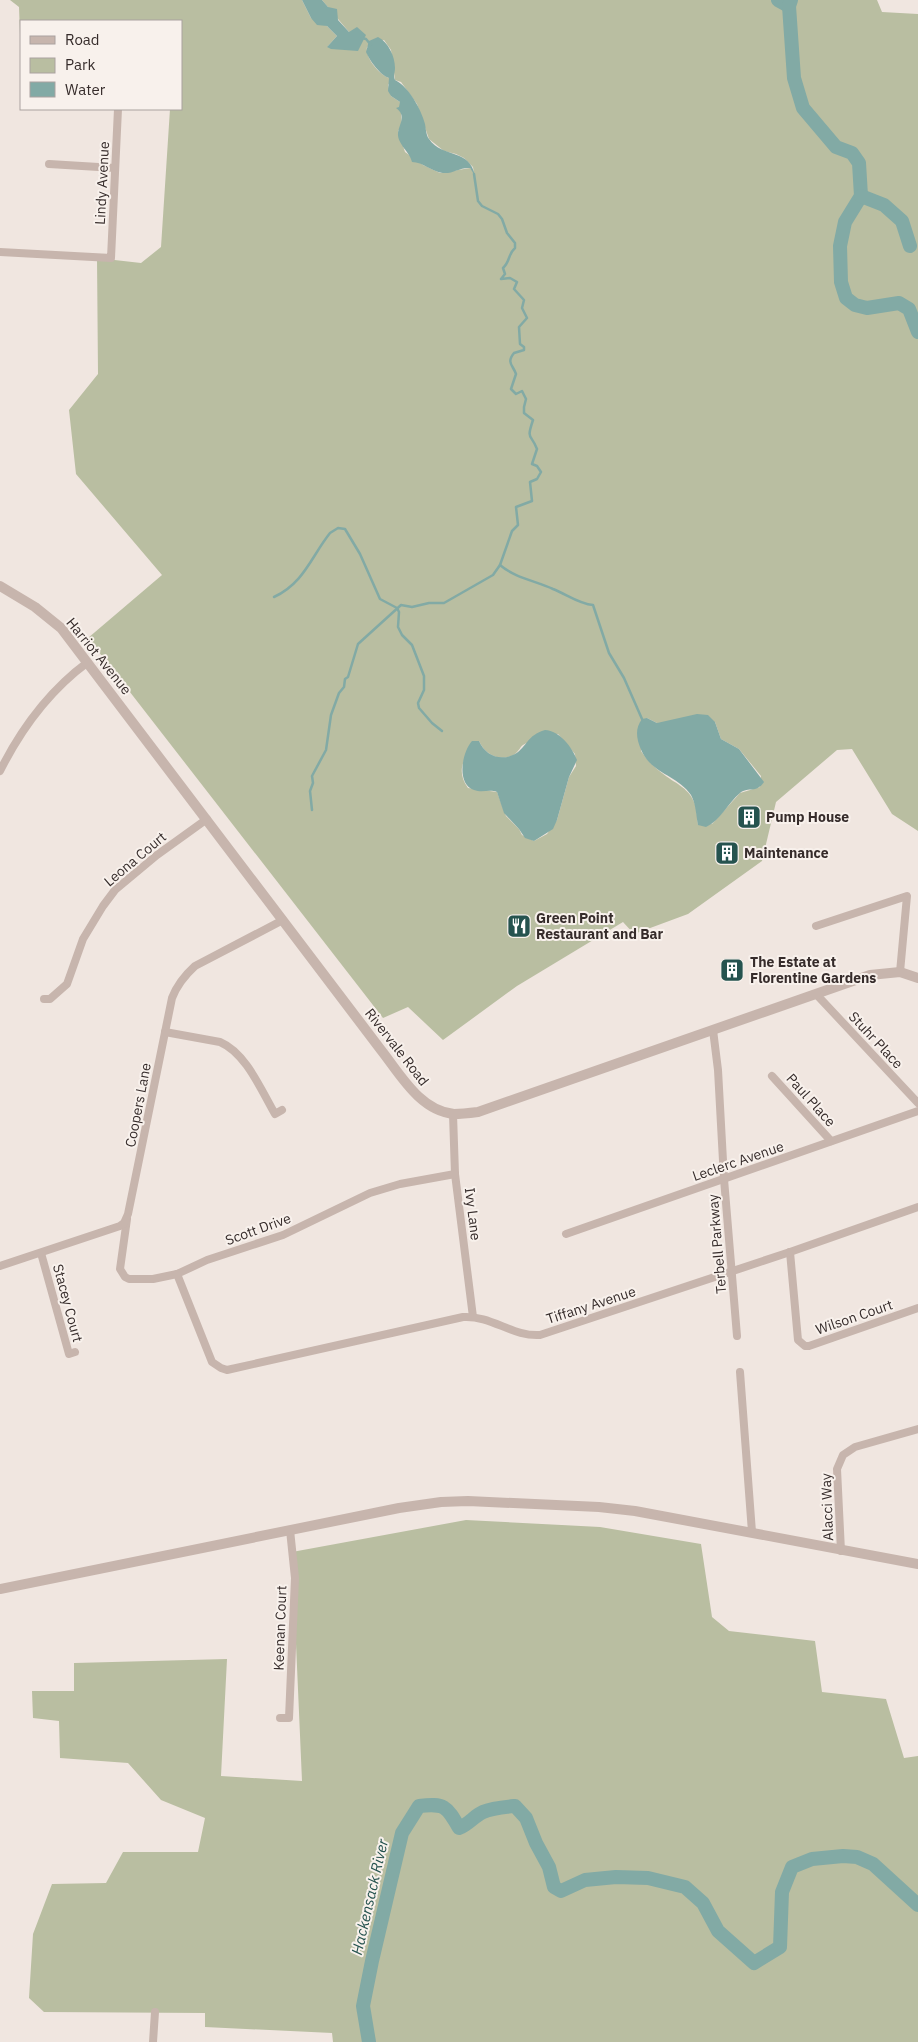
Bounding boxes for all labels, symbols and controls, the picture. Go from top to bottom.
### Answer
legend [20,20,182,110]
text: Road [65,30,100,49]
text: Park [65,55,95,74]
text: Water [65,80,106,99]
street label: Lindy Avenue [91,140,113,225]
street label: Harriot Avenue [62,614,136,698]
building icon: Pump House [736,804,762,830]
place label: Pump House [766,808,849,826]
street label: Leona Court [100,828,170,890]
building icon: Maintenance [714,840,740,866]
place label: Maintenance [744,844,829,862]
place label: Green Point Restaurant and Bar [536,909,664,943]
restaurant icon: Green Point Restaurant and Bar [506,913,532,939]
place label: The Estate at Florentine Gardens [750,953,876,987]
building icon: The Estate at Florentine Gardens [719,957,745,983]
street label: Rivervale Road [361,1005,433,1089]
street label: Stuhr Place [845,1008,907,1073]
street label: Coopers Lane [121,1061,155,1149]
street label: Paul Place [782,1070,840,1131]
street label: Leclerc Avenue [690,1137,786,1185]
street label: Ivy Lane [461,1187,485,1242]
street label: Terbell Parkway [704,1193,730,1295]
street label: Scott Drive [223,1209,294,1249]
street label: Stacey Court [49,1262,87,1344]
street label: Tiffany Avenue [544,1282,638,1328]
street label: Wilson Court [813,1295,895,1339]
street label: Alacci Way [817,1473,837,1541]
street label: Keenan Court [270,1585,290,1671]
water label: Hackensack River [347,1837,392,1957]

